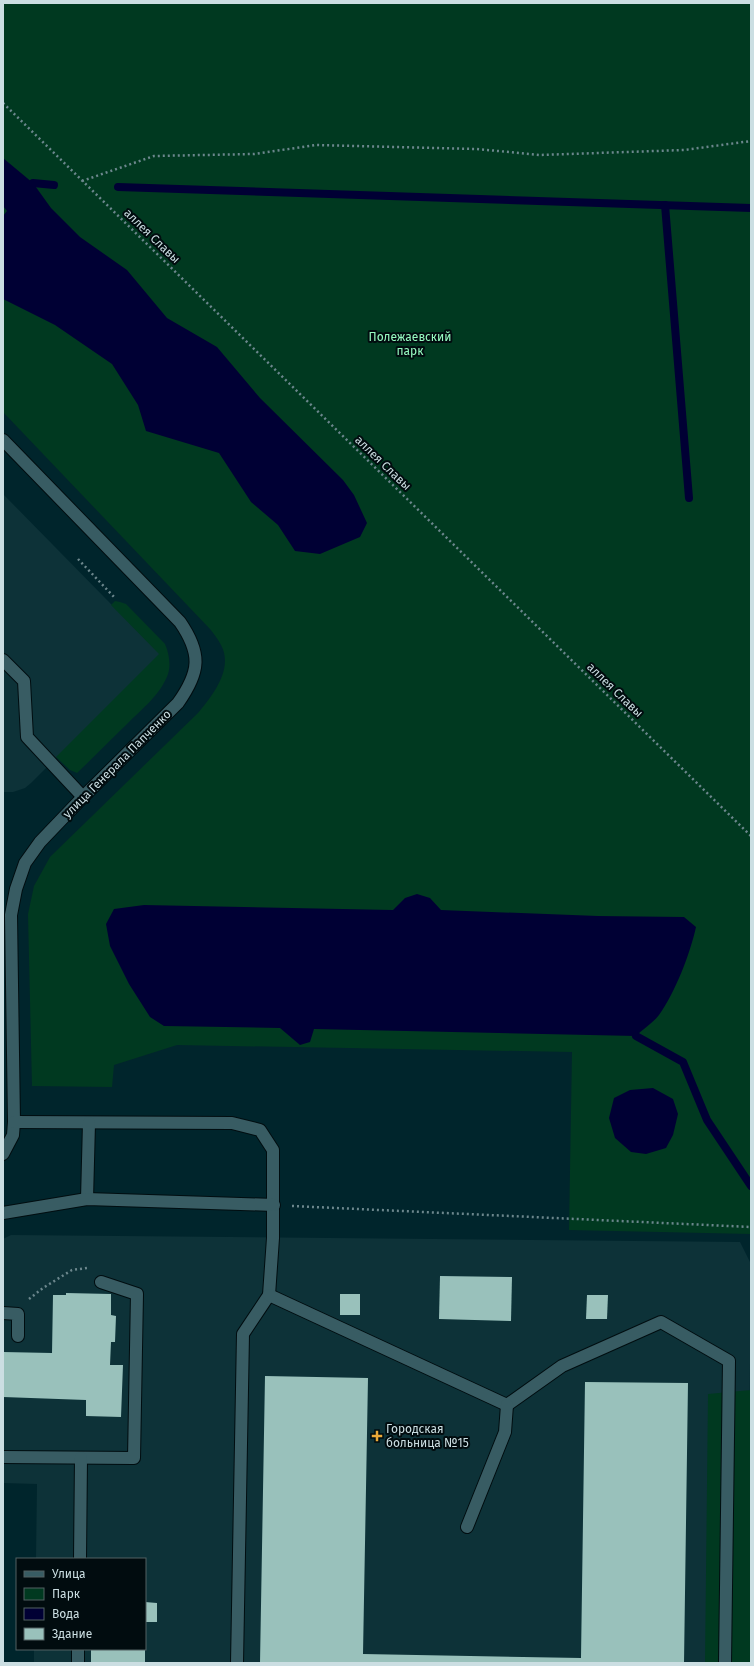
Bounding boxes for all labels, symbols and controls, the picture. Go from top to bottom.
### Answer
street label: аллея Славы [121,206,183,266]
park label: Полежаевский парк [369,330,451,358]
street label: аллея Славы [352,433,414,493]
street label: аллея Славы [584,660,646,720]
street label: улица Генерала Папченко [60,707,174,821]
place label: Городская больница №15 [386,1422,469,1450]
marker: Городская больница №15 [371,1430,383,1442]
legend [16,1558,146,1650]
text: Улица [52,1567,86,1581]
text: Парк [52,1587,81,1601]
text: Вода [52,1607,79,1621]
text: Здание [52,1627,92,1641]

